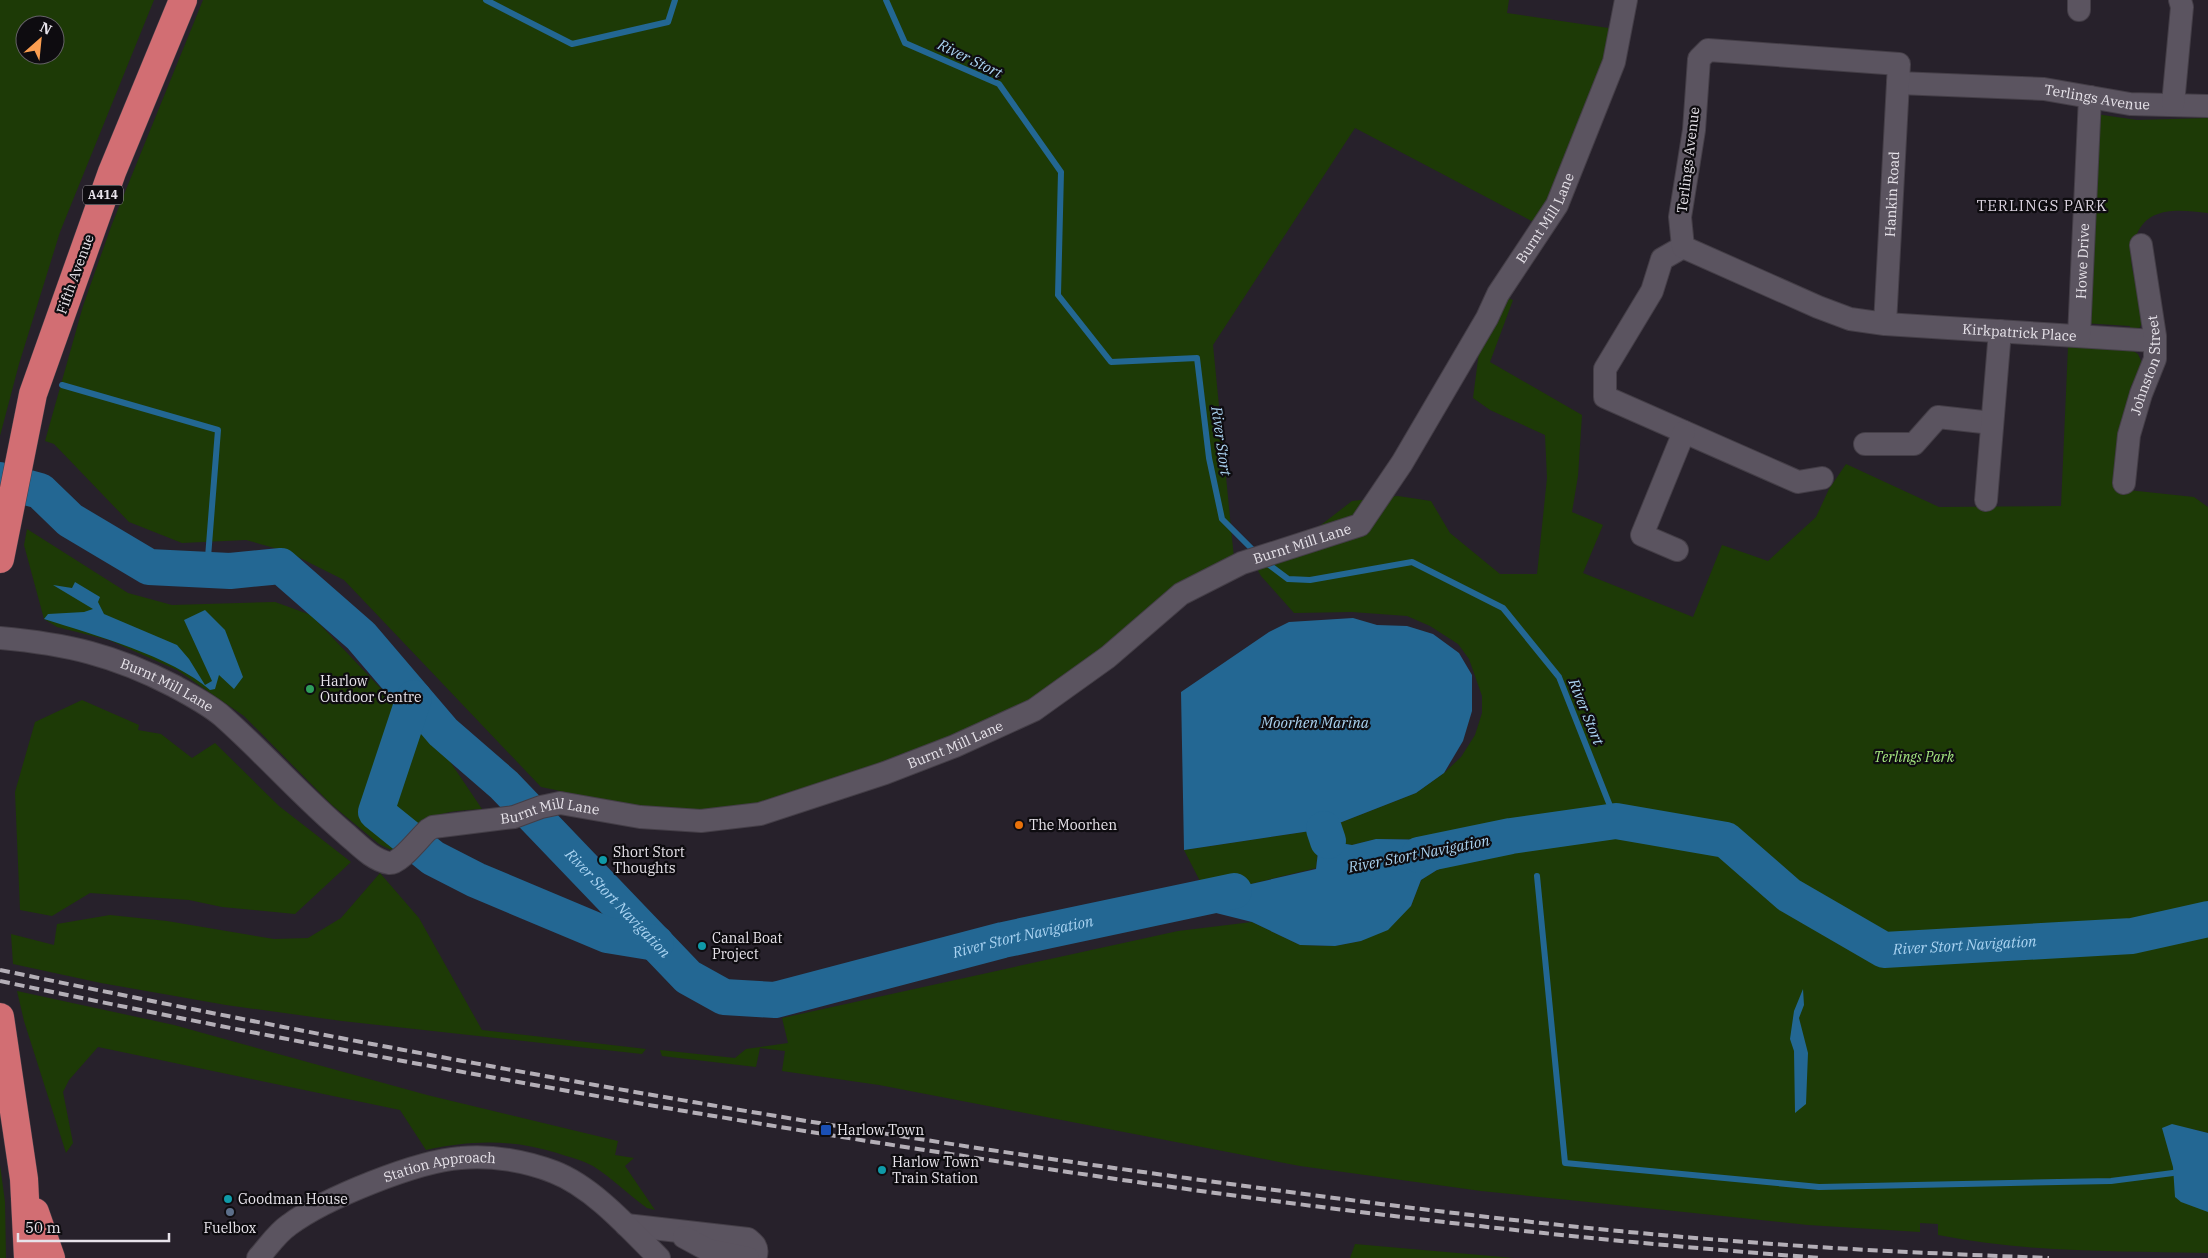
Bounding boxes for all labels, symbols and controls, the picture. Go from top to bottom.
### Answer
north arrow [15,15,65,65]
text: N [37,18,55,39]
water label: River Stort [934,34,1006,83]
street label: Terlings Avenue [2043,80,2150,114]
street label: Terlings Avenue [1673,106,1703,214]
street label: Hankin Road [1881,150,1903,238]
street label: Burnt Mill Lane [1512,170,1578,267]
road number: A414 [83,186,123,204]
district label: TERLINGS PARK [1976,196,2108,215]
street label: Howe Drive [2072,223,2093,299]
street label: Fifth Avenue [52,232,98,316]
street label: Johnston Street [2126,314,2164,417]
street label: Kirkpatrick Place [1962,320,2077,345]
water label: River Stort [1207,404,1236,477]
street label: Burnt Mill Lane [1251,519,1353,568]
street label: Burnt Mill Lane [118,654,217,716]
place label: Harlow Outdoor Centre [320,672,422,706]
water label: River Stort [1564,675,1609,748]
marker: Harlow Outdoor Centre [304,683,316,695]
water label: Moorhen Marina [1260,713,1370,732]
street label: Burnt Mill Lane [905,716,1006,772]
park label: Terlings Park [1874,748,1955,766]
street label: Burnt Mill Lane [499,794,601,828]
place label: The Moorhen [1029,816,1117,834]
marker: The Moorhen [1013,819,1025,831]
water label: River Stort Navigation [1346,830,1492,877]
place label: Short Stort Thoughts [613,843,685,877]
water label: River Stort Navigation [561,844,675,962]
marker: Short Stort Thoughts [597,854,609,866]
water label: River Stort Navigation [950,911,1095,962]
place label: Canal Boat Project [712,929,783,963]
water label: River Stort Navigation [1892,931,2038,959]
marker: Canal Boat Project [696,940,708,952]
place label: Harlow Town [837,1121,924,1139]
marker: Harlow Town [819,1123,833,1137]
street label: Station Approach [381,1148,497,1186]
place label: Harlow Town Train Station [892,1153,979,1187]
marker: Harlow Town Train Station [876,1164,888,1176]
place label: Goodman House [238,1190,348,1208]
marker: Goodman House [222,1193,234,1205]
marker: Fuelbox [224,1206,236,1218]
scale bar [18,1210,169,1242]
text: 50 m [25,1218,61,1237]
place label: Fuelbox [204,1219,257,1237]

